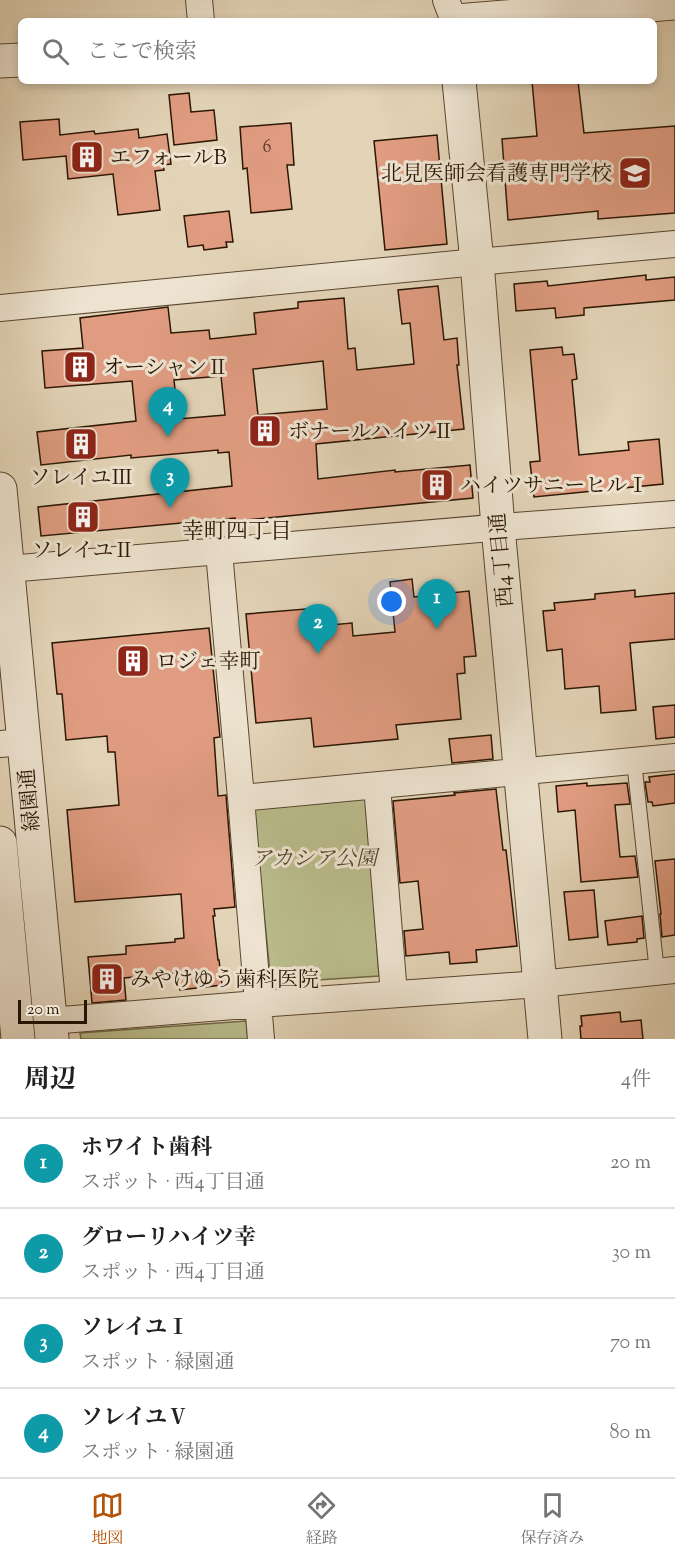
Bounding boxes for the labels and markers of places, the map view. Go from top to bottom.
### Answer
building icon: エフォールB [69,139,105,175]
place label: エフォールB [110,144,227,174]
school or university icon: 北見医師会看護専門学校 [617,155,653,191]
place label: 北見医師会看護専門学校 [381,160,612,190]
building icon: オーシャンⅡ [62,349,98,385]
place label: オーシャンⅡ [103,354,228,384]
pin: 4 [148,388,188,437]
building icon: ボナールハイツⅡ [247,413,283,449]
place label: ボナールハイツⅡ [288,418,454,448]
building icon: ソレイユⅢ [63,426,99,462]
pin: 3 [150,458,190,508]
place label: ソレイユⅢ [29,464,133,494]
building icon: ハイツサニーヒルⅠ [419,467,455,503]
place label: ハイツサニーヒルⅠ [460,472,648,502]
building icon: ソレイユⅡ [65,499,101,535]
place label: ソレイユⅡ [31,537,135,567]
pin: 1 [418,580,456,629]
pin: 2 [298,604,338,654]
building icon: ロジェ幸町 [115,643,151,679]
place label: ロジェ幸町 [156,648,261,678]
building icon: みやけゆう歯科医院 [89,961,125,997]
place label: みやけゆう歯科医院 [130,966,319,996]

